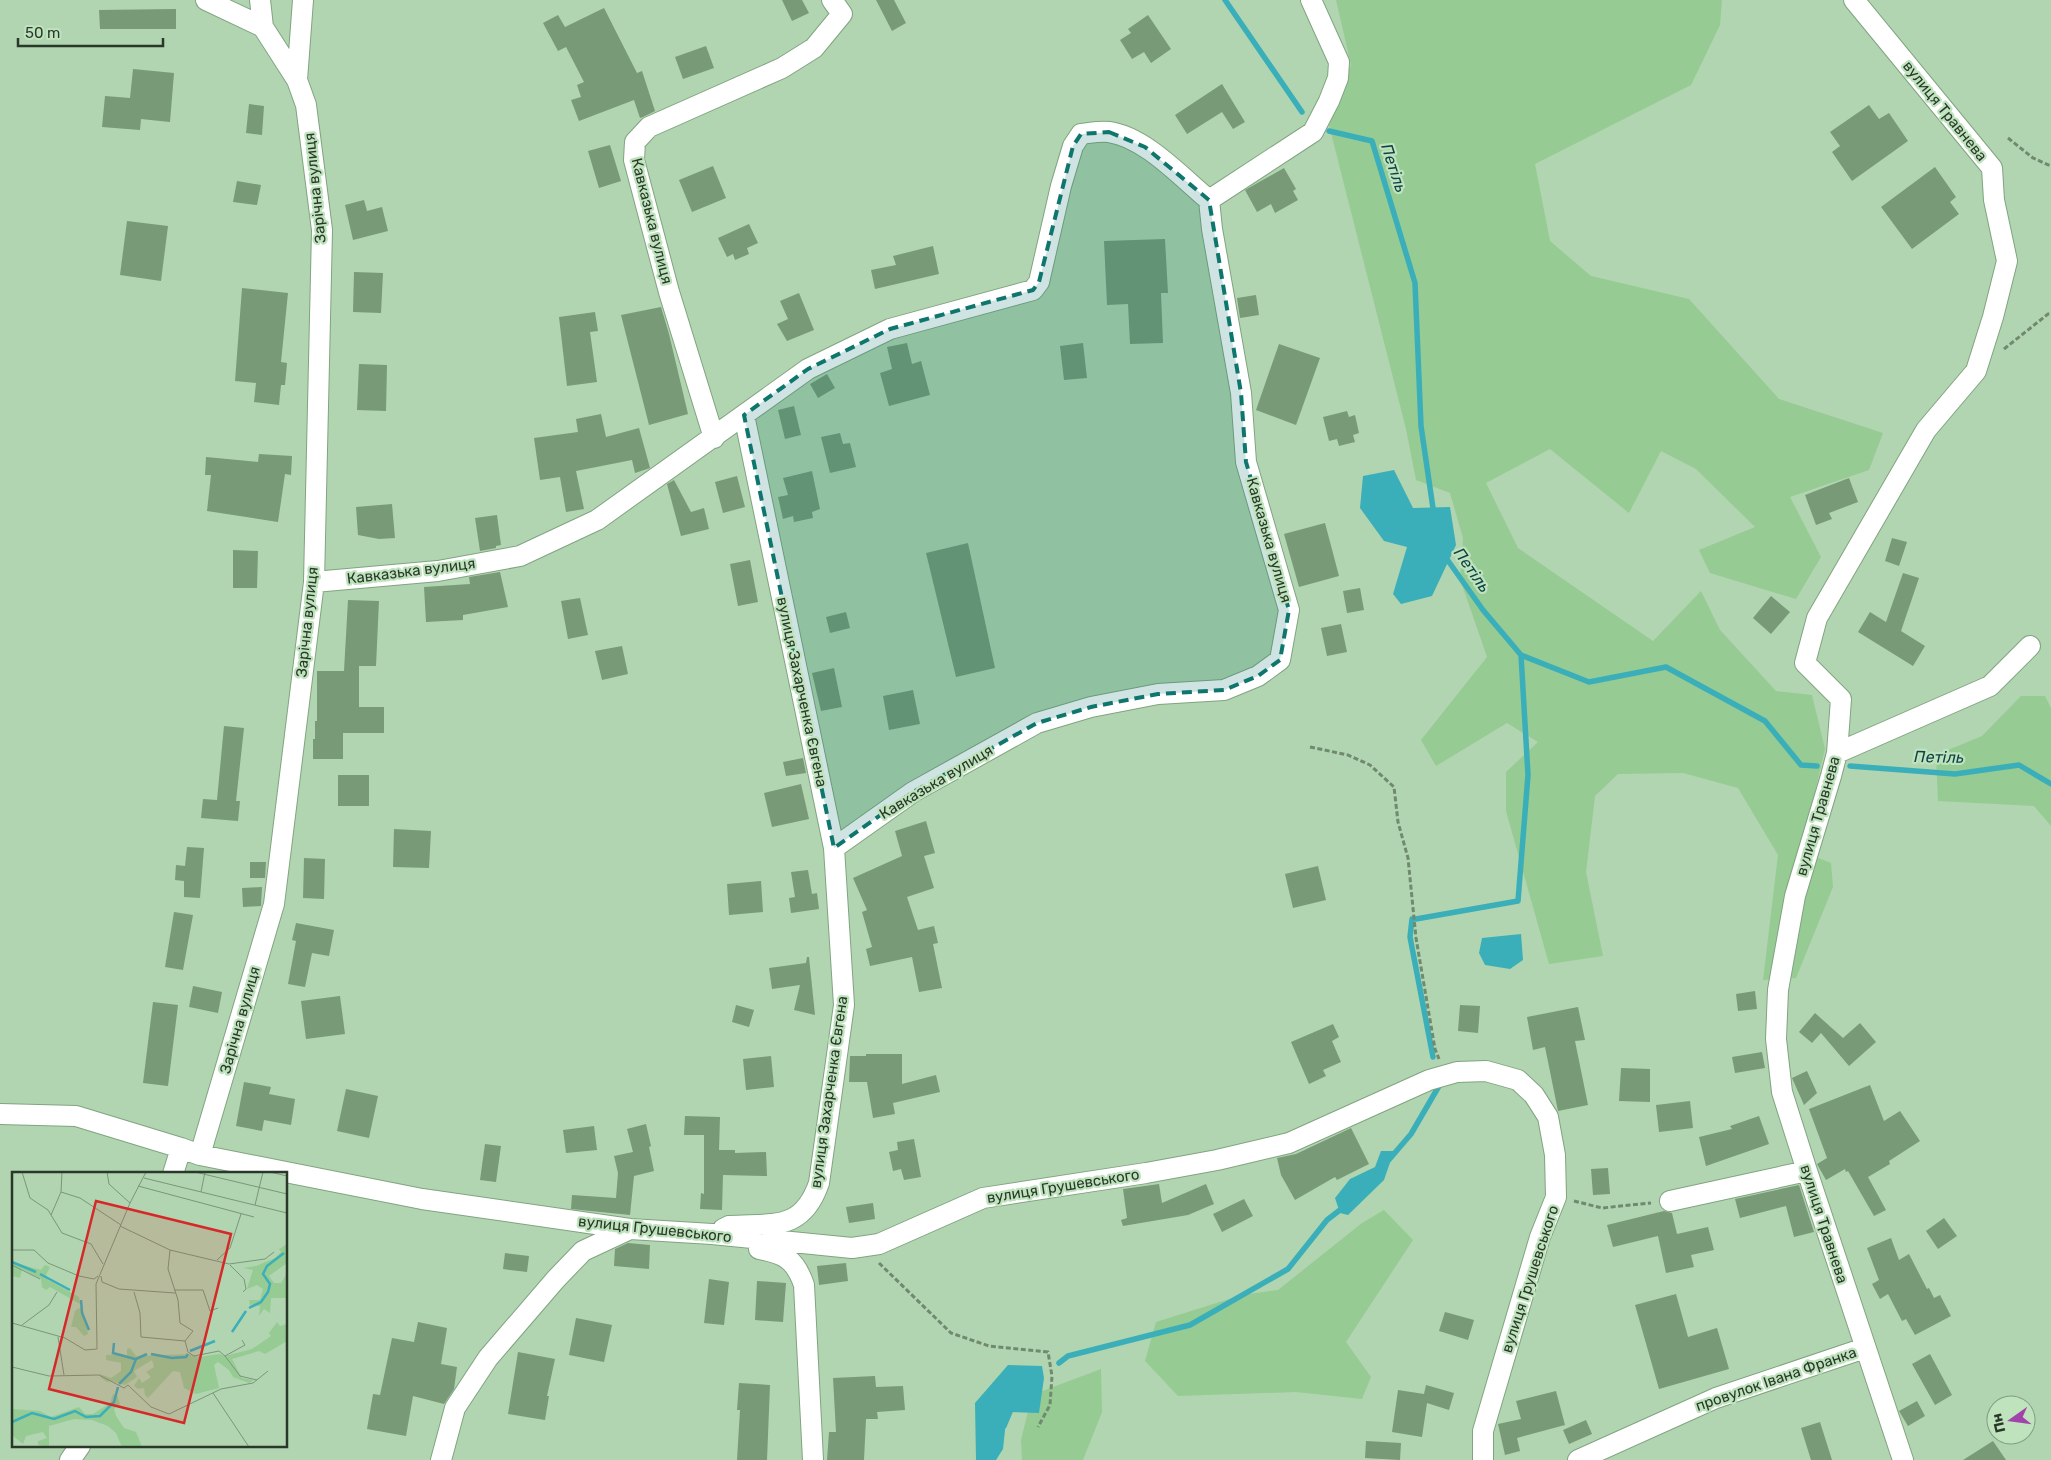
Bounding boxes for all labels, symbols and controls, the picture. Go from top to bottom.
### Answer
scale bar [18,15,162,47]
text: 50 m [25,24,60,42]
street label: вулиця Травнева [1899,57,1991,165]
street label: Зарічна вулиця [300,132,330,244]
water label: Петіль [1377,141,1411,195]
street label: Кавказька вулиця [628,156,676,286]
street label: Кавказька вулиця [1243,475,1295,605]
water label: Петіль [1450,544,1494,596]
street label: Кавказька вулиця [346,554,476,588]
street label: Зарічна вулиця [292,566,322,678]
street label: вулиця Захарченка Євгена [773,595,831,789]
street label: Кавказька вулиця [876,741,996,823]
water label: Петіль [1914,747,1964,767]
street label: вулиця Травнева [1792,754,1844,878]
street label: Зарічна вулиця [216,964,264,1076]
street label: вулиця Захарченка Євгена [807,995,851,1189]
street label: вулиця Травнева [1796,1162,1852,1286]
street label: вулиця Грушевського [985,1165,1141,1207]
inset map [12,1172,288,1448]
street label: вулиця Грушевського [1498,1203,1562,1355]
street label: вулиця Грушевського [577,1212,733,1246]
street label: провулок Івана Франка [1693,1343,1859,1415]
north arrow [1986,1395,2036,1445]
text: Пн [1988,1412,2009,1434]

